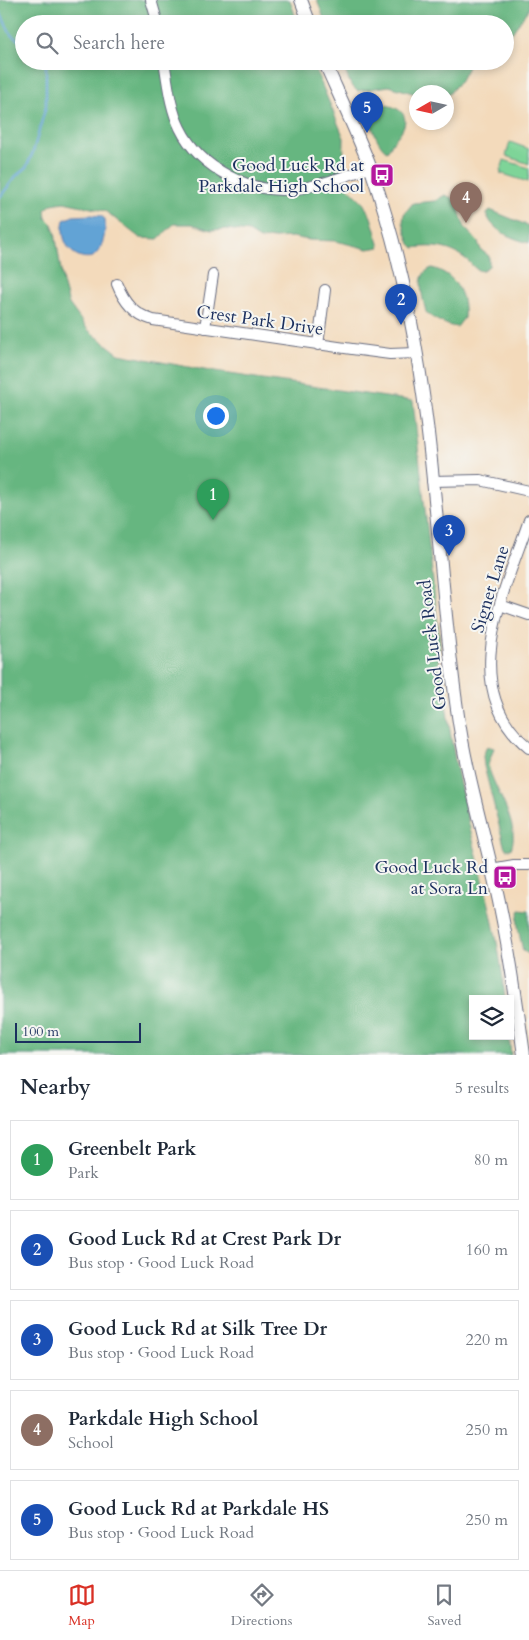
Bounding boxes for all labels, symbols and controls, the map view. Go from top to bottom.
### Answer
search box [15,15,514,70]
icon: search [33,29,61,57]
text: Search here [73,30,165,56]
north arrow [409,85,454,130]
pin: 5 [351,92,383,133]
place label: Good Luck Rd at Parkdale High School [198,153,364,199]
bus stop icon: Good Luck Rd at Parkdale High School [369,162,395,188]
pin: 4 [450,182,482,223]
pin: 2 [385,284,417,325]
street label: Crest Park Drive [195,299,325,342]
your location [203,403,229,429]
pin: 1 [197,479,229,520]
pin: 3 [433,515,465,556]
street label: Signet Lane [465,542,516,636]
street label: Good Luck Road [412,578,453,712]
place label: Good Luck Rd at Sora Ln [374,855,489,901]
bus stop icon: Good Luck Rd at Sora Ln [492,864,518,890]
map controls [469,995,514,1040]
button: layers [469,995,514,1040]
scale bar [15,1020,141,1043]
text: 100 m [22,1022,59,1041]
text: Nearby [20,1073,91,1102]
text: 5 results [455,1077,509,1099]
text: Greenbelt Park [68,1136,196,1162]
text: 1 [33,1149,41,1171]
text: 80 m [474,1149,508,1171]
text: Park [68,1162,99,1184]
text: Good Luck Rd at Crest Park Dr [68,1226,341,1252]
text: 2 [33,1239,41,1261]
text: 160 m [466,1239,508,1261]
text: Bus stop · Good Luck Road [68,1252,254,1274]
text: Good Luck Rd at Silk Tree Dr [68,1316,327,1342]
text: 3 [33,1329,41,1351]
text: 220 m [466,1329,508,1351]
text: Bus stop · Good Luck Road [68,1342,254,1364]
text: Parkdale High School [68,1406,258,1432]
text: 4 [33,1419,41,1441]
text: 250 m [466,1419,508,1441]
text: School [68,1432,113,1454]
text: Good Luck Rd at Parkdale HS [68,1496,329,1522]
text: 5 [33,1509,41,1531]
text: 250 m [466,1509,508,1531]
text: Bus stop · Good Luck Road [68,1522,254,1544]
tab: Map [68,1581,96,1630]
tab: Directions [231,1581,292,1630]
tab: Saved [427,1581,461,1630]

